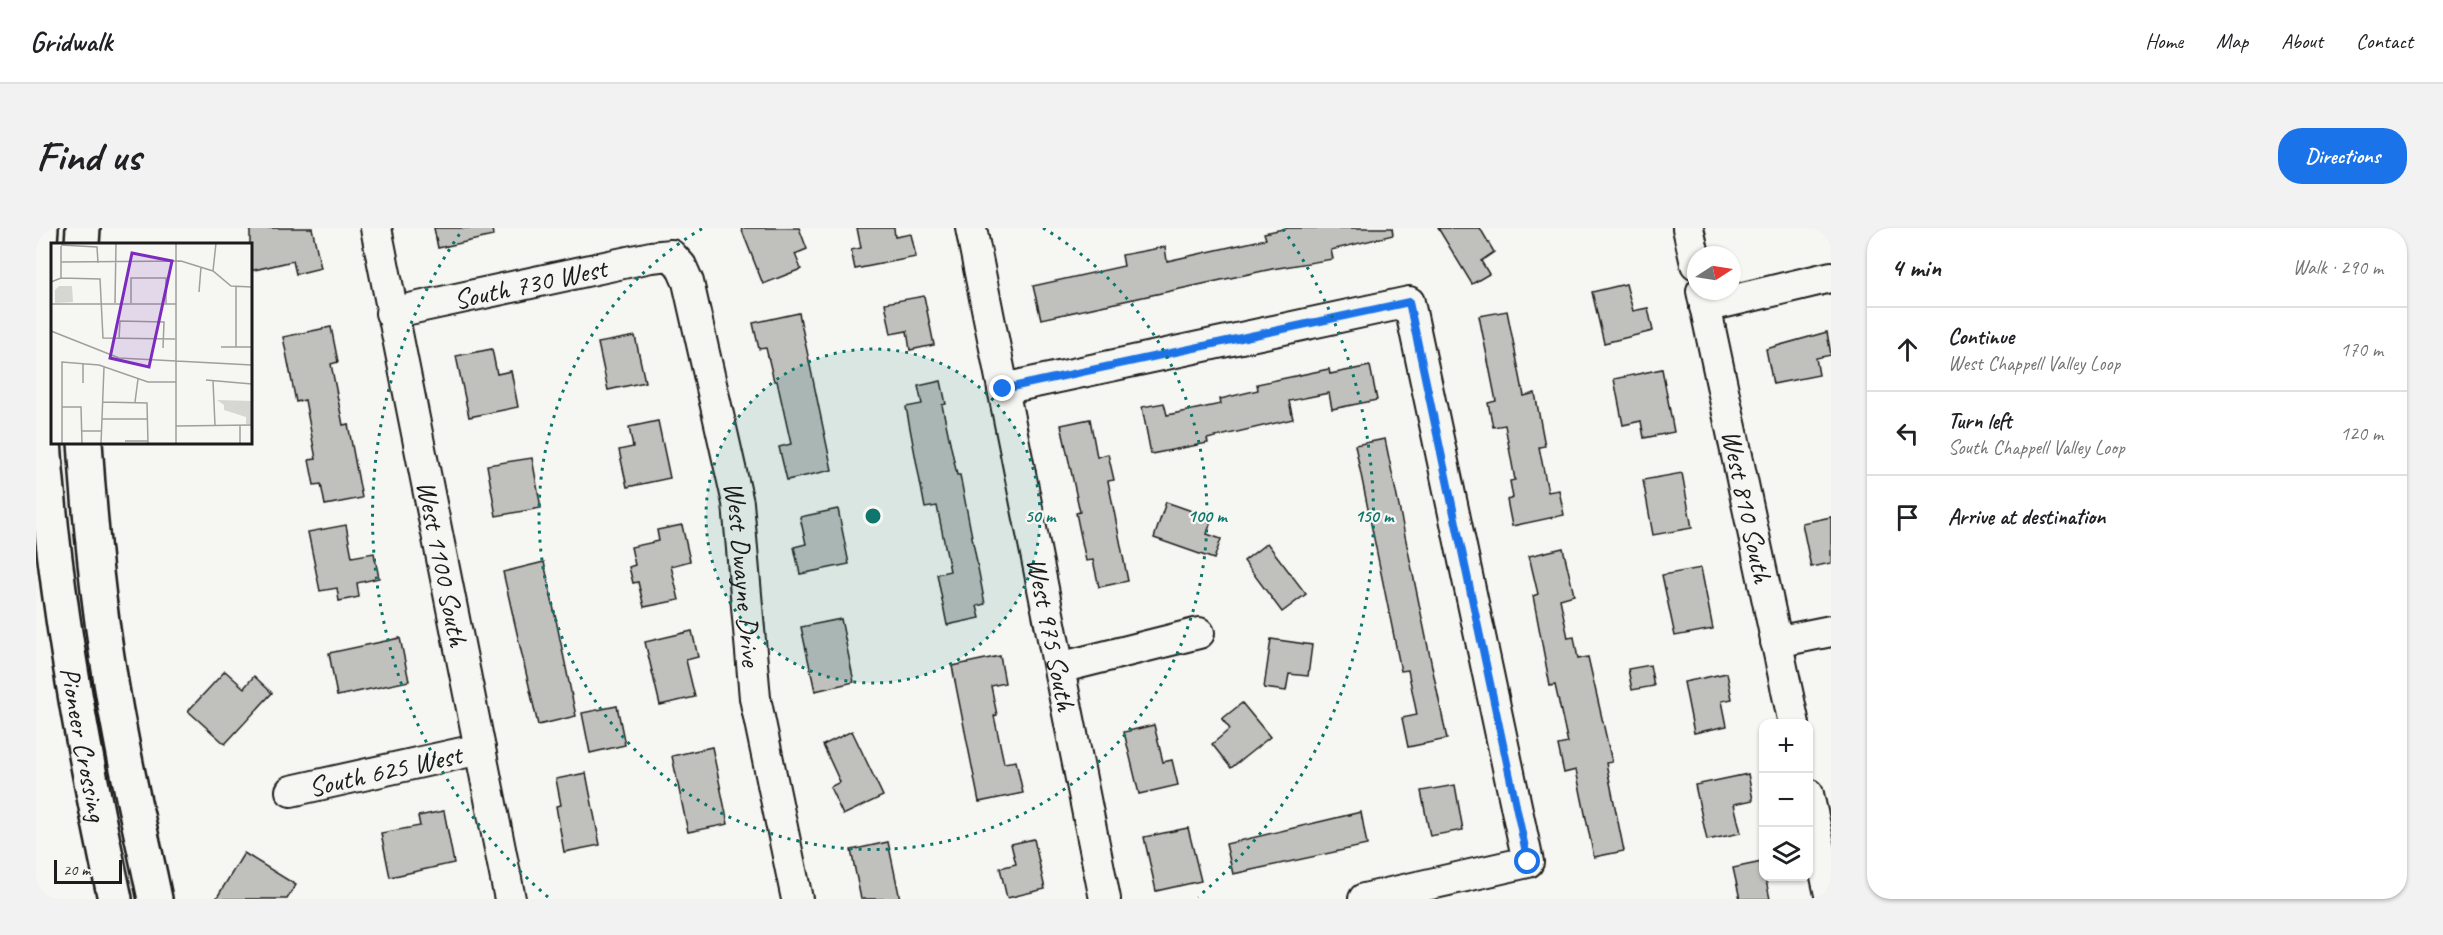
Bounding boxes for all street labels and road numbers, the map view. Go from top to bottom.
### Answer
street label: South 730 West [450,250,612,317]
street label: West 810 South [1714,427,1781,587]
street label: West 1100 South [409,478,476,651]
street label: West Dwayne Drive [716,478,769,670]
street label: West 975 South [1019,554,1084,715]
street label: Pioneer Crossing [53,664,116,825]
street label: South 625 West [305,736,467,805]

